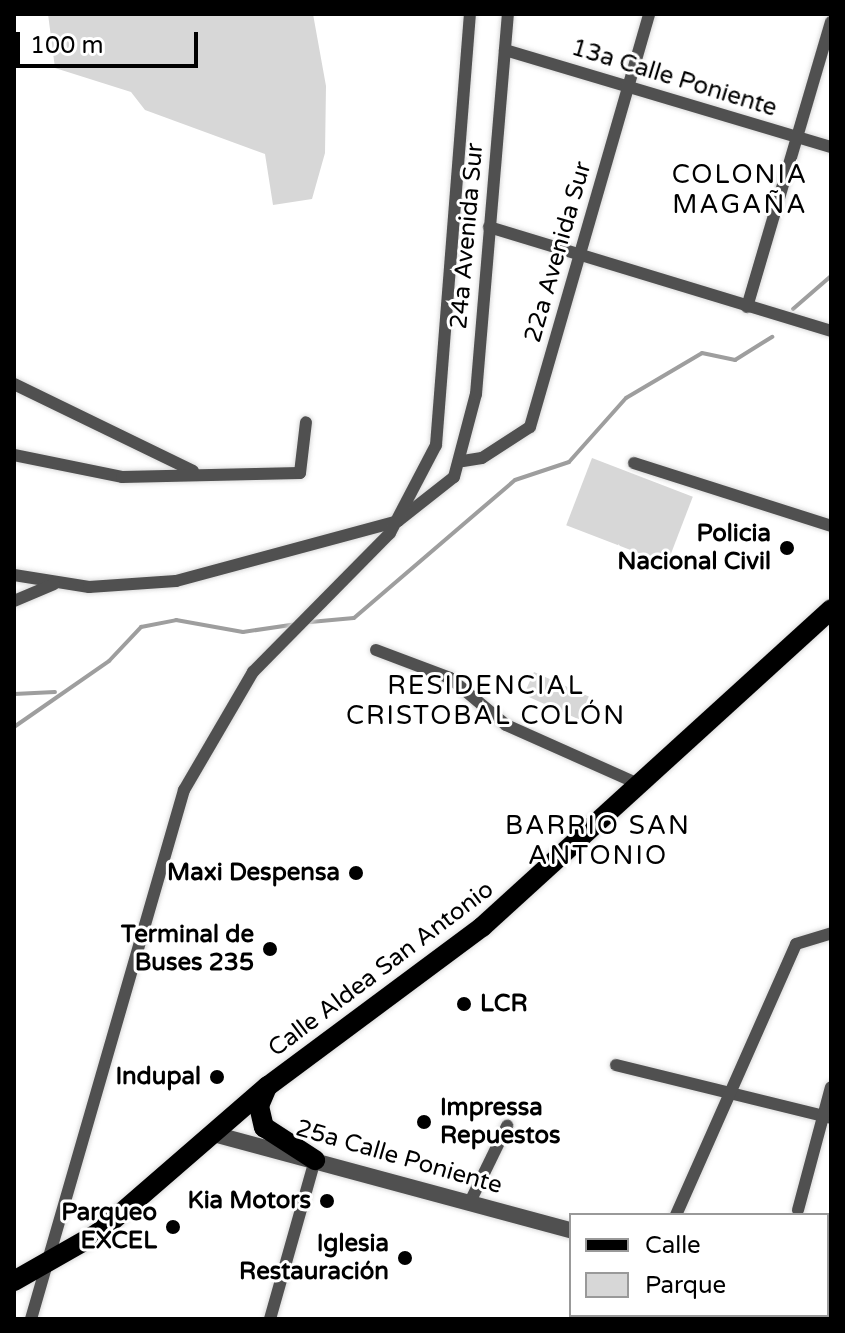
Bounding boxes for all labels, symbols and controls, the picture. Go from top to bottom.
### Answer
scale bar [20,16,202,66]
text: 100 m [30,31,104,60]
street label: 13a Calle Poniente [568,33,780,123]
street label: 24a Avenida Sur [445,142,489,330]
street label: 22a Avenida Sur [518,158,598,346]
district label: COLONIA MAGAÑA [672,159,808,220]
place label: Policia Nacional Civil [617,520,771,576]
marker: Policia Nacional Civil [778,539,796,557]
district label: RESIDENCIAL CRISTOBAL COLÓN [346,670,626,732]
district label: BARRIO SAN ANTONIO [505,810,691,872]
place label: Maxi Despensa [167,859,340,887]
marker: Maxi Despensa [347,864,365,882]
street label: Calle Aldea San Antonio [263,875,499,1063]
place label: Terminal de Buses 235 [121,921,254,977]
marker: Terminal de Buses 235 [261,940,279,958]
place label: LCR [480,990,528,1018]
marker: LCR [455,995,473,1013]
place label: Indupal [115,1063,201,1091]
marker: Indupal [208,1068,226,1086]
place label: Impressa Repuestos [440,1094,561,1150]
marker: Impressa Repuestos [415,1113,433,1131]
street label: 25a Calle Poniente [293,1114,505,1200]
place label: Kia Motors [188,1187,311,1215]
marker: Kia Motors [318,1192,336,1210]
place label: Parqueo EXCEL [61,1199,157,1255]
legend [569,1213,829,1317]
marker: Parqueo EXCEL [164,1218,182,1236]
place label: Iglesia Restauración [239,1230,389,1286]
text: Calle [645,1231,701,1260]
marker: Iglesia Restauración [396,1249,414,1267]
text: Parque [645,1271,726,1300]

